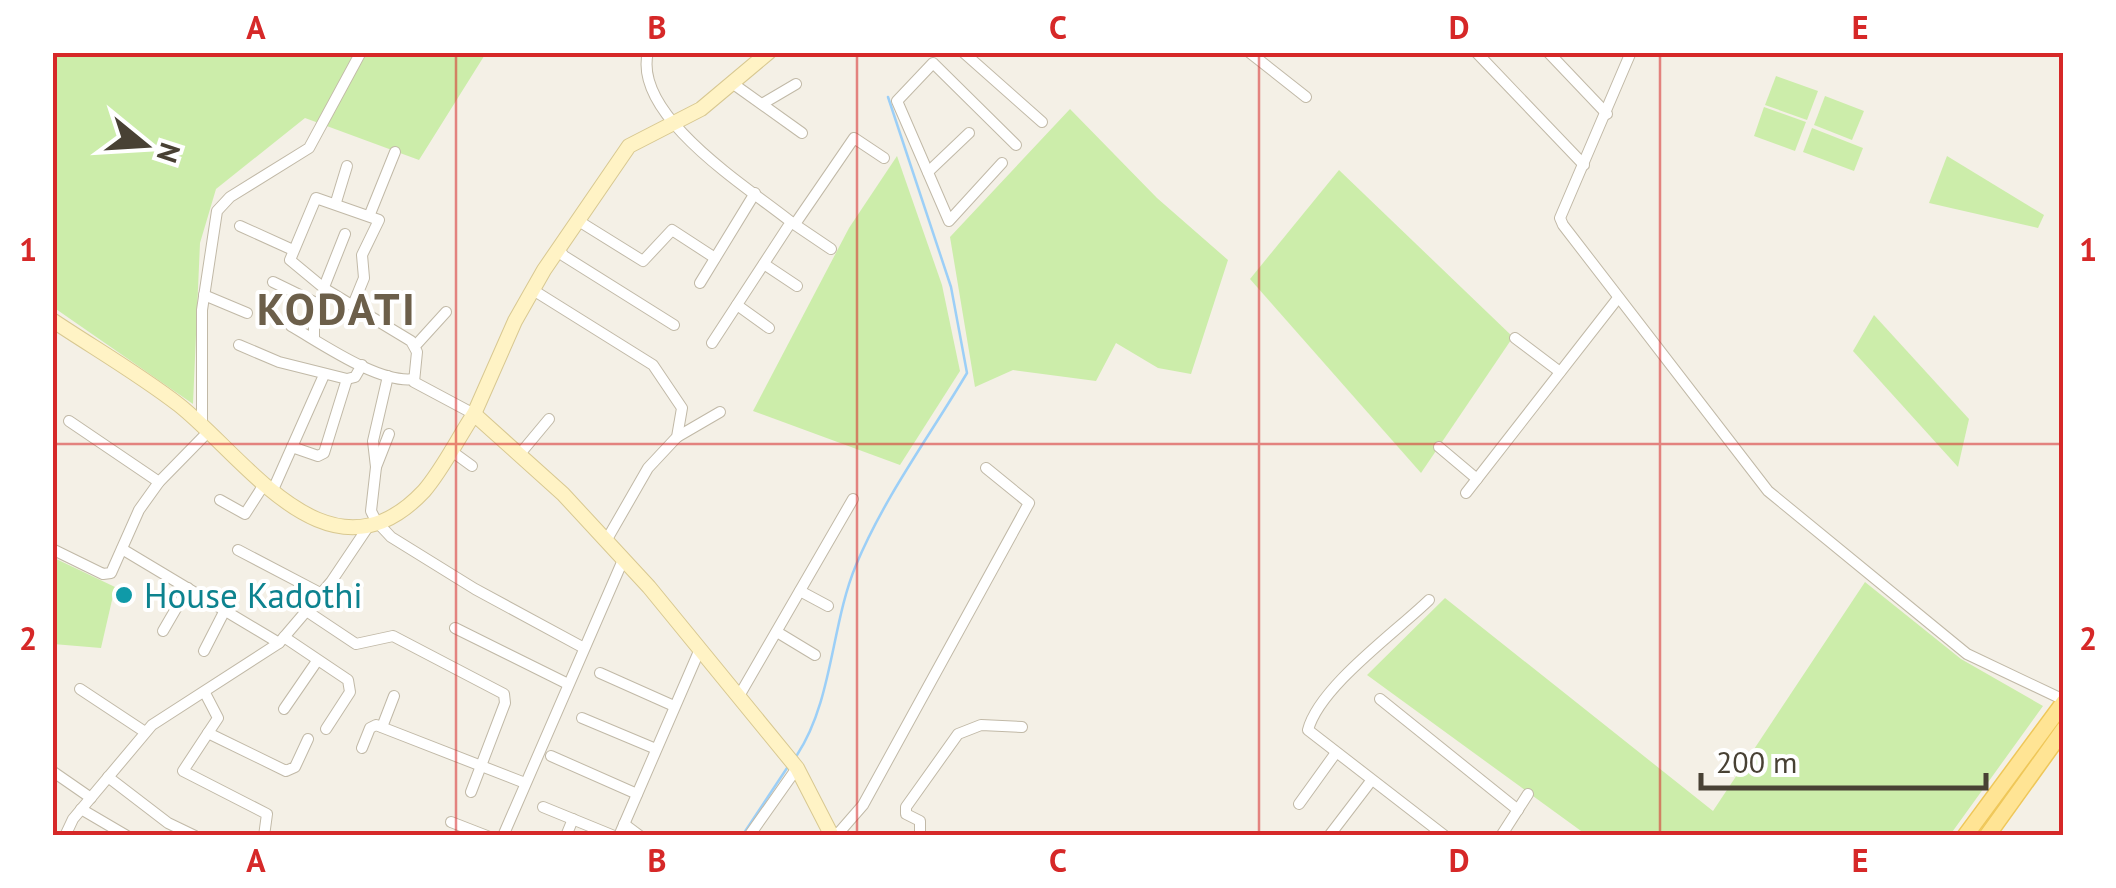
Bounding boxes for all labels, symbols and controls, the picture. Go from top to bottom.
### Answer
text: A [246,6,266,48]
text: B [648,6,666,48]
text: C [1049,6,1067,48]
text: D [1449,6,1469,48]
text: E [1852,6,1868,48]
north arrow [95,95,195,195]
text: N [149,138,190,167]
text: 1 [19,228,37,270]
text: 1 [2079,228,2097,270]
district label: KODATI [257,279,417,337]
place label: House Kadothi [144,572,363,618]
marker: House Kadothi [113,584,135,606]
text: 2 [19,617,37,659]
text: 2 [2079,617,2097,659]
scale bar [1701,728,1986,790]
text: 200 m [1716,742,1797,781]
text: A [246,839,266,881]
text: B [648,839,666,881]
text: C [1049,839,1067,881]
text: D [1449,839,1469,881]
text: E [1852,839,1868,881]

